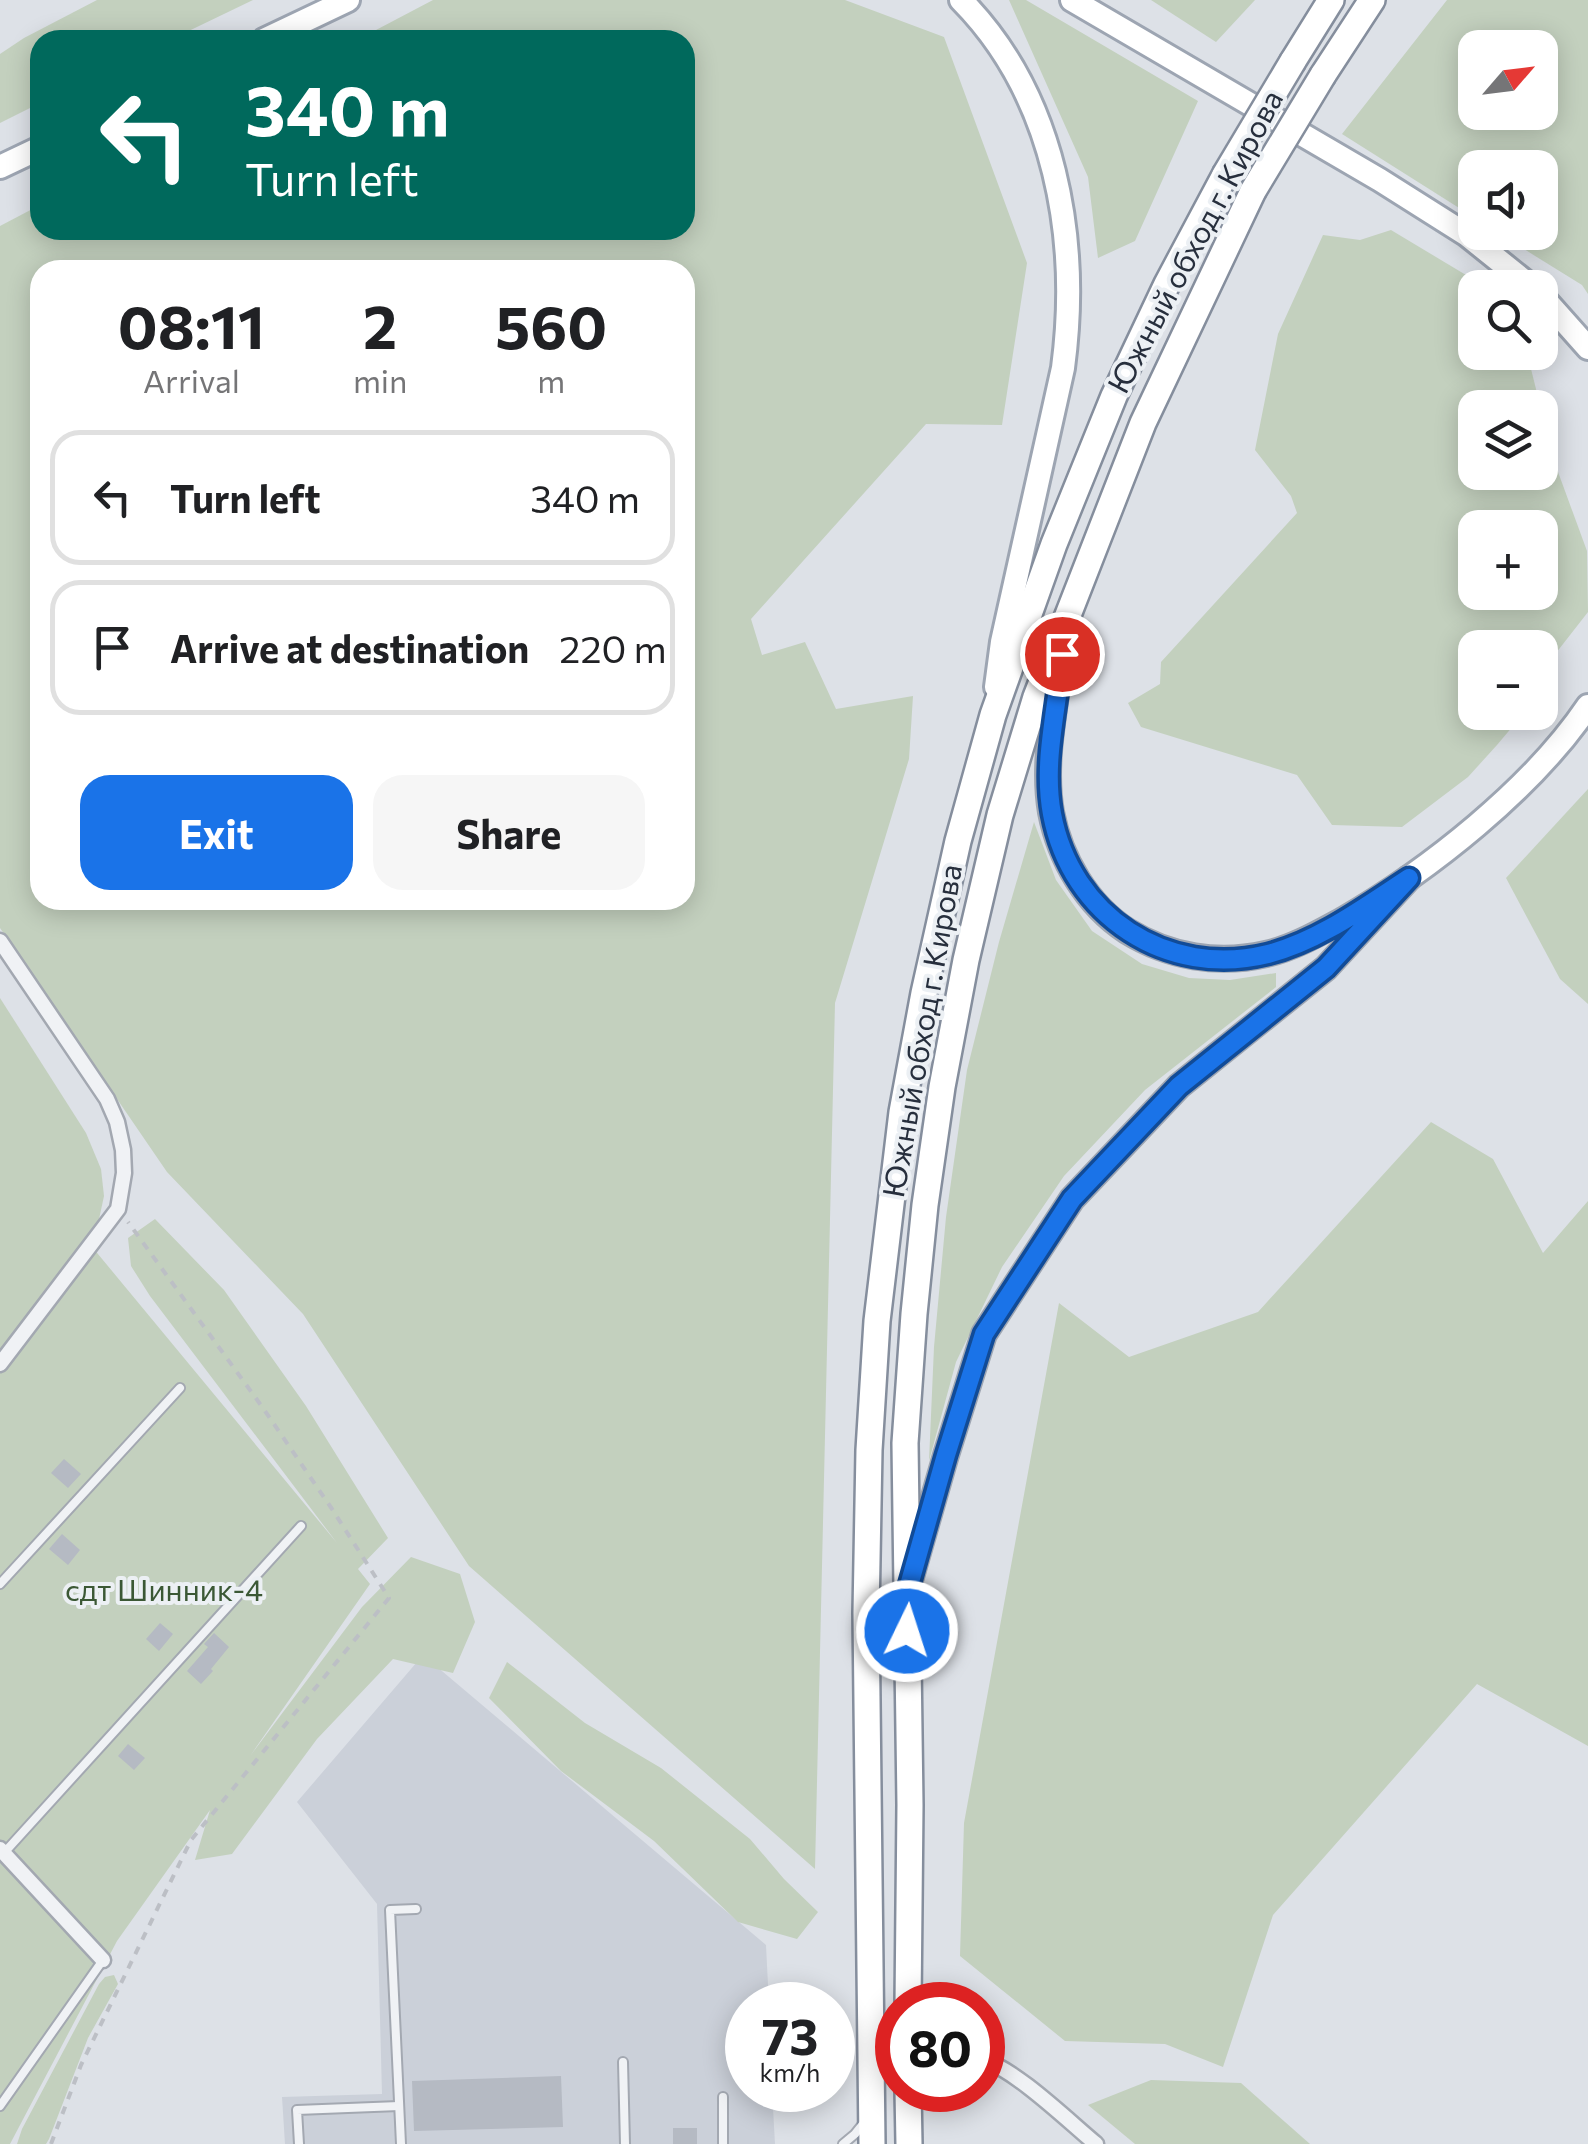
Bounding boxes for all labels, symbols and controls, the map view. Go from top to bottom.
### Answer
north arrow [1458,30,1558,130]
map controls [1458,30,1558,730]
text: 340 m [245,65,450,150]
icon: left [80,70,210,200]
street label: Южный обход г. Кирова [1098,83,1289,399]
text: Turn left [245,150,419,205]
button: sound [1458,150,1558,250]
button: search [1458,270,1558,370]
text: 08:11 [118,288,265,361]
text: 2 [363,288,397,361]
text: 560 [495,288,607,361]
text: Arrival [143,360,240,400]
text: min [353,360,407,400]
text: m [537,360,565,400]
button: layers [1458,390,1558,490]
icon: left [85,470,140,525]
text: Turn left [170,474,321,521]
text: 340 m [530,474,640,521]
button: + [1458,510,1558,610]
pin [1020,612,1105,697]
icon: arrive [85,620,140,675]
text: Arrive at destination [170,624,529,671]
text: 220 m [559,624,667,671]
icon: arrive [1035,627,1090,682]
button: − [1458,630,1558,730]
button: Exit [80,775,353,890]
button: Share [373,775,645,890]
street label: Южный обход г. Кирова [873,861,968,1200]
park label: сдт Шинник-4 [65,1570,263,1607]
position arrow [855,1579,959,1683]
speed limit sign: 80 [875,1982,1005,2112]
text: 73 [762,2004,818,2065]
text: km/h [760,2057,820,2087]

